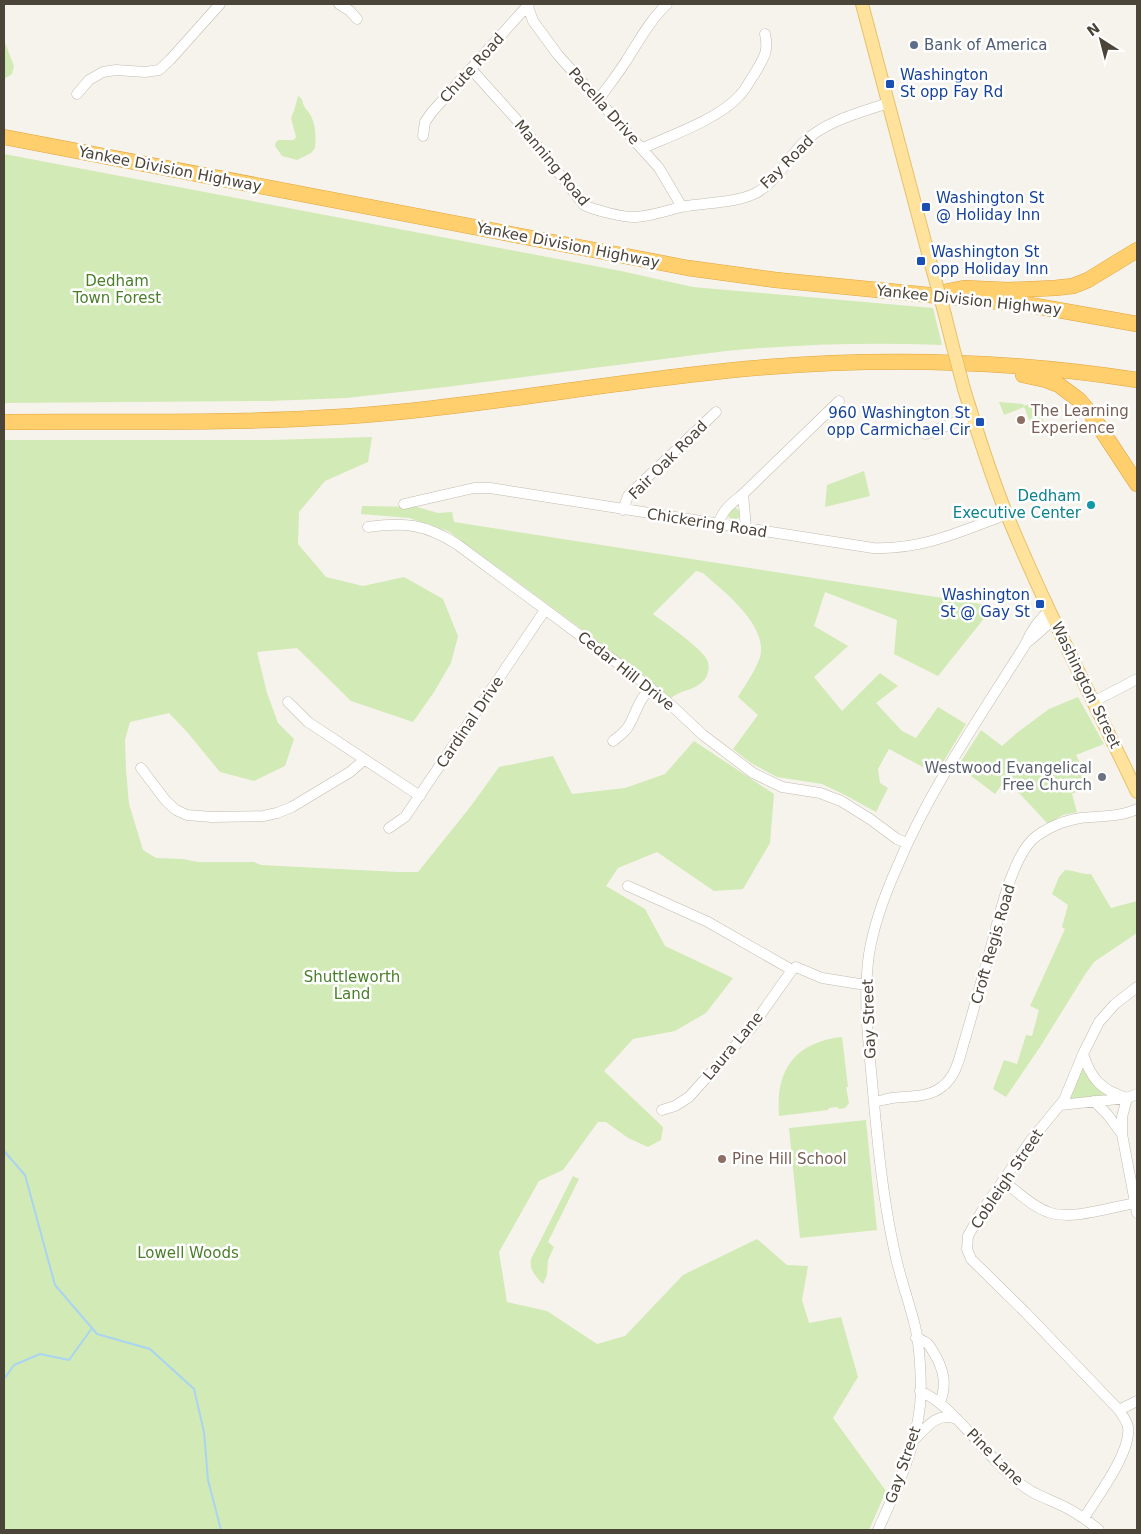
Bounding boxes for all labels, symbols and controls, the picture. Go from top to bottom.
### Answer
north arrow [1076,15,1126,65]
text: N [1084,20,1103,39]
street label: Chute Road [436,30,508,106]
place label: Bank of America [924,36,1048,54]
marker: Bank of America [908,39,920,51]
street label: Pacella Drive [565,64,643,148]
place label: Washington St opp Fay Rd [900,66,1003,101]
marker: Washington St opp Fay Rd [884,78,896,90]
street label: Manning Road [511,116,593,210]
street label: Fay Road [757,132,817,192]
street label: Yankee Division Highway [76,142,263,196]
place label: Washington St @ Holiday Inn [936,189,1044,224]
marker: Washington St @ Holiday Inn [920,201,932,213]
street label: Yankee Division Highway [474,218,661,272]
place label: Washington St opp Holiday Inn [931,243,1049,278]
marker: Washington St opp Holiday Inn [915,255,927,267]
park label: Dedham Town Forest [72,272,161,307]
street label: Yankee Division Highway [874,281,1063,319]
place label: The Learning Experience [1030,402,1129,437]
place label: 960 Washington St opp Carmichael Cir [827,404,971,439]
marker: The Learning Experience [1015,414,1027,426]
marker: 960 Washington St opp Carmichael Cir [974,416,986,428]
street label: Fair Oak Road [625,417,711,503]
place label: Dedham Executive Center [953,487,1082,522]
marker: Dedham Executive Center [1085,499,1097,511]
street label: Chickering Road [646,505,768,541]
place label: Washington St @ Gay St [940,586,1030,621]
marker: Washington St @ Gay St [1034,598,1046,610]
street label: Washington Street [1048,619,1124,751]
street label: Cedar Hill Drive [574,628,678,714]
street label: Cardinal Drive [433,673,507,771]
place label: Westwood Evangelical Free Church [924,759,1092,794]
marker: Westwood Evangelical Free Church [1096,771,1108,783]
street label: Croft Regis Road [967,882,1019,1006]
park label: Shuttleworth Land [304,968,400,1003]
street label: Gay Street [859,979,879,1059]
street label: Laura Lane [699,1008,767,1084]
street label: Cobleigh Street [967,1126,1047,1232]
place label: Pine Hill School [732,1150,847,1168]
marker: Pine Hill School [716,1153,728,1165]
park label: Lowell Woods [137,1244,239,1262]
street label: Gay Street [881,1424,925,1506]
street label: Pine Lane [963,1425,1027,1489]

